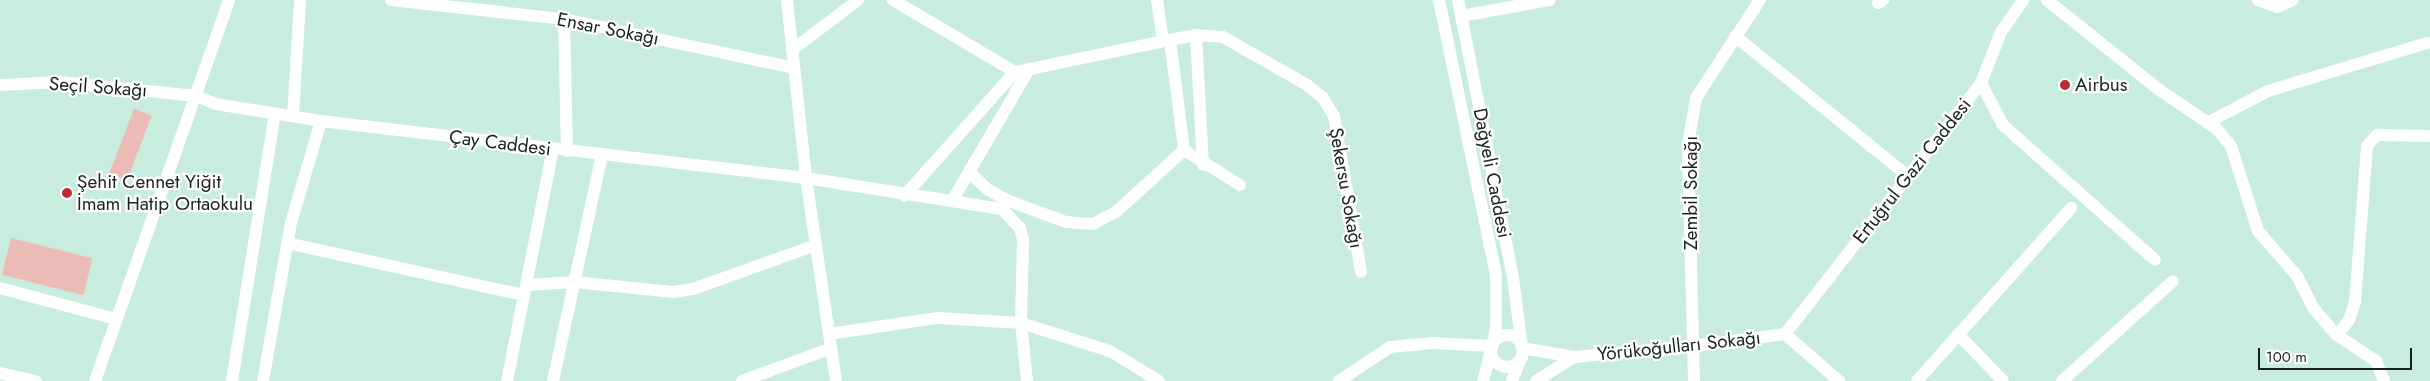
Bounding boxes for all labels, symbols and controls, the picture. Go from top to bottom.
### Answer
street label: Ensar Sokağı [555,8,661,50]
street label: Seçil Sokağı [48,72,148,102]
place label: Airbus [2075,74,2127,96]
marker: Airbus [2059,79,2071,91]
street label: Ertuğrul Gazi Caddesi [1848,94,1976,248]
street label: Dağyeli Caddesi [1468,106,1516,240]
street label: Çay Caddesi [448,125,552,161]
street label: Şekersu Sokağı [1324,126,1368,250]
street label: Zembil Sokağı [1680,136,1702,250]
place label: Şehit Cennet Yiğit İmam Hatip Ortaokulu [77,171,253,215]
marker: Şehit Cennet Yiğit İmam Hatip Ortaokulu [61,187,73,199]
street label: Yörükoğulları Sokağı [1596,326,1762,366]
scale bar [2260,338,2414,370]
text: 100 m [2266,346,2307,368]

